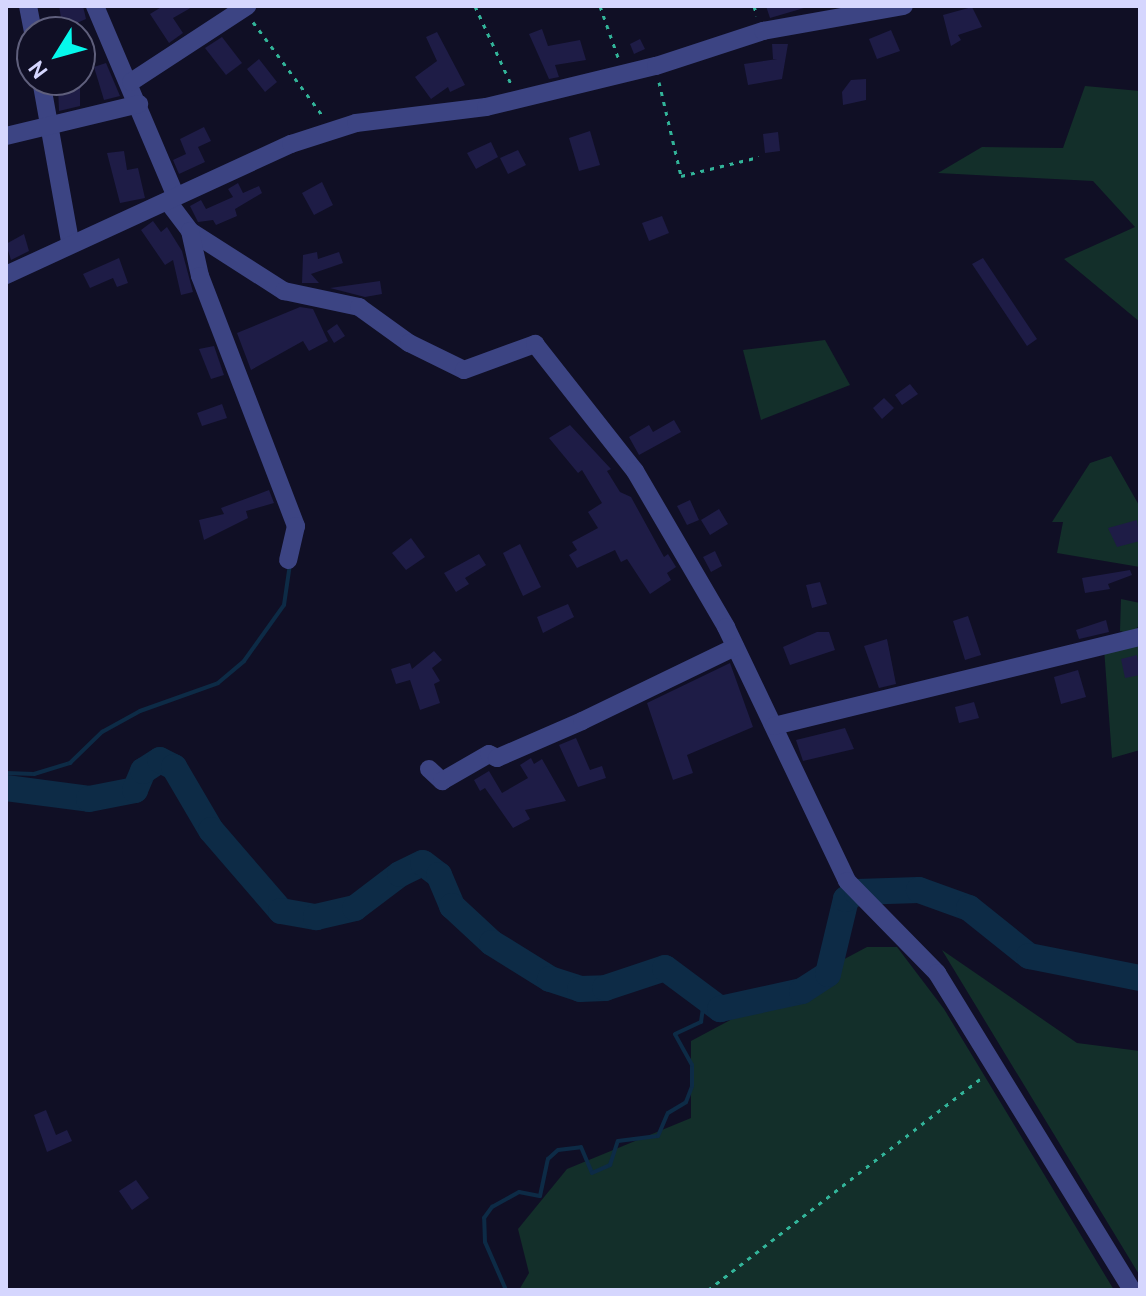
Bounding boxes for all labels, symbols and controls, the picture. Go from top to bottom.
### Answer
north arrow [16,16,96,96]
text: N [23,55,53,84]

